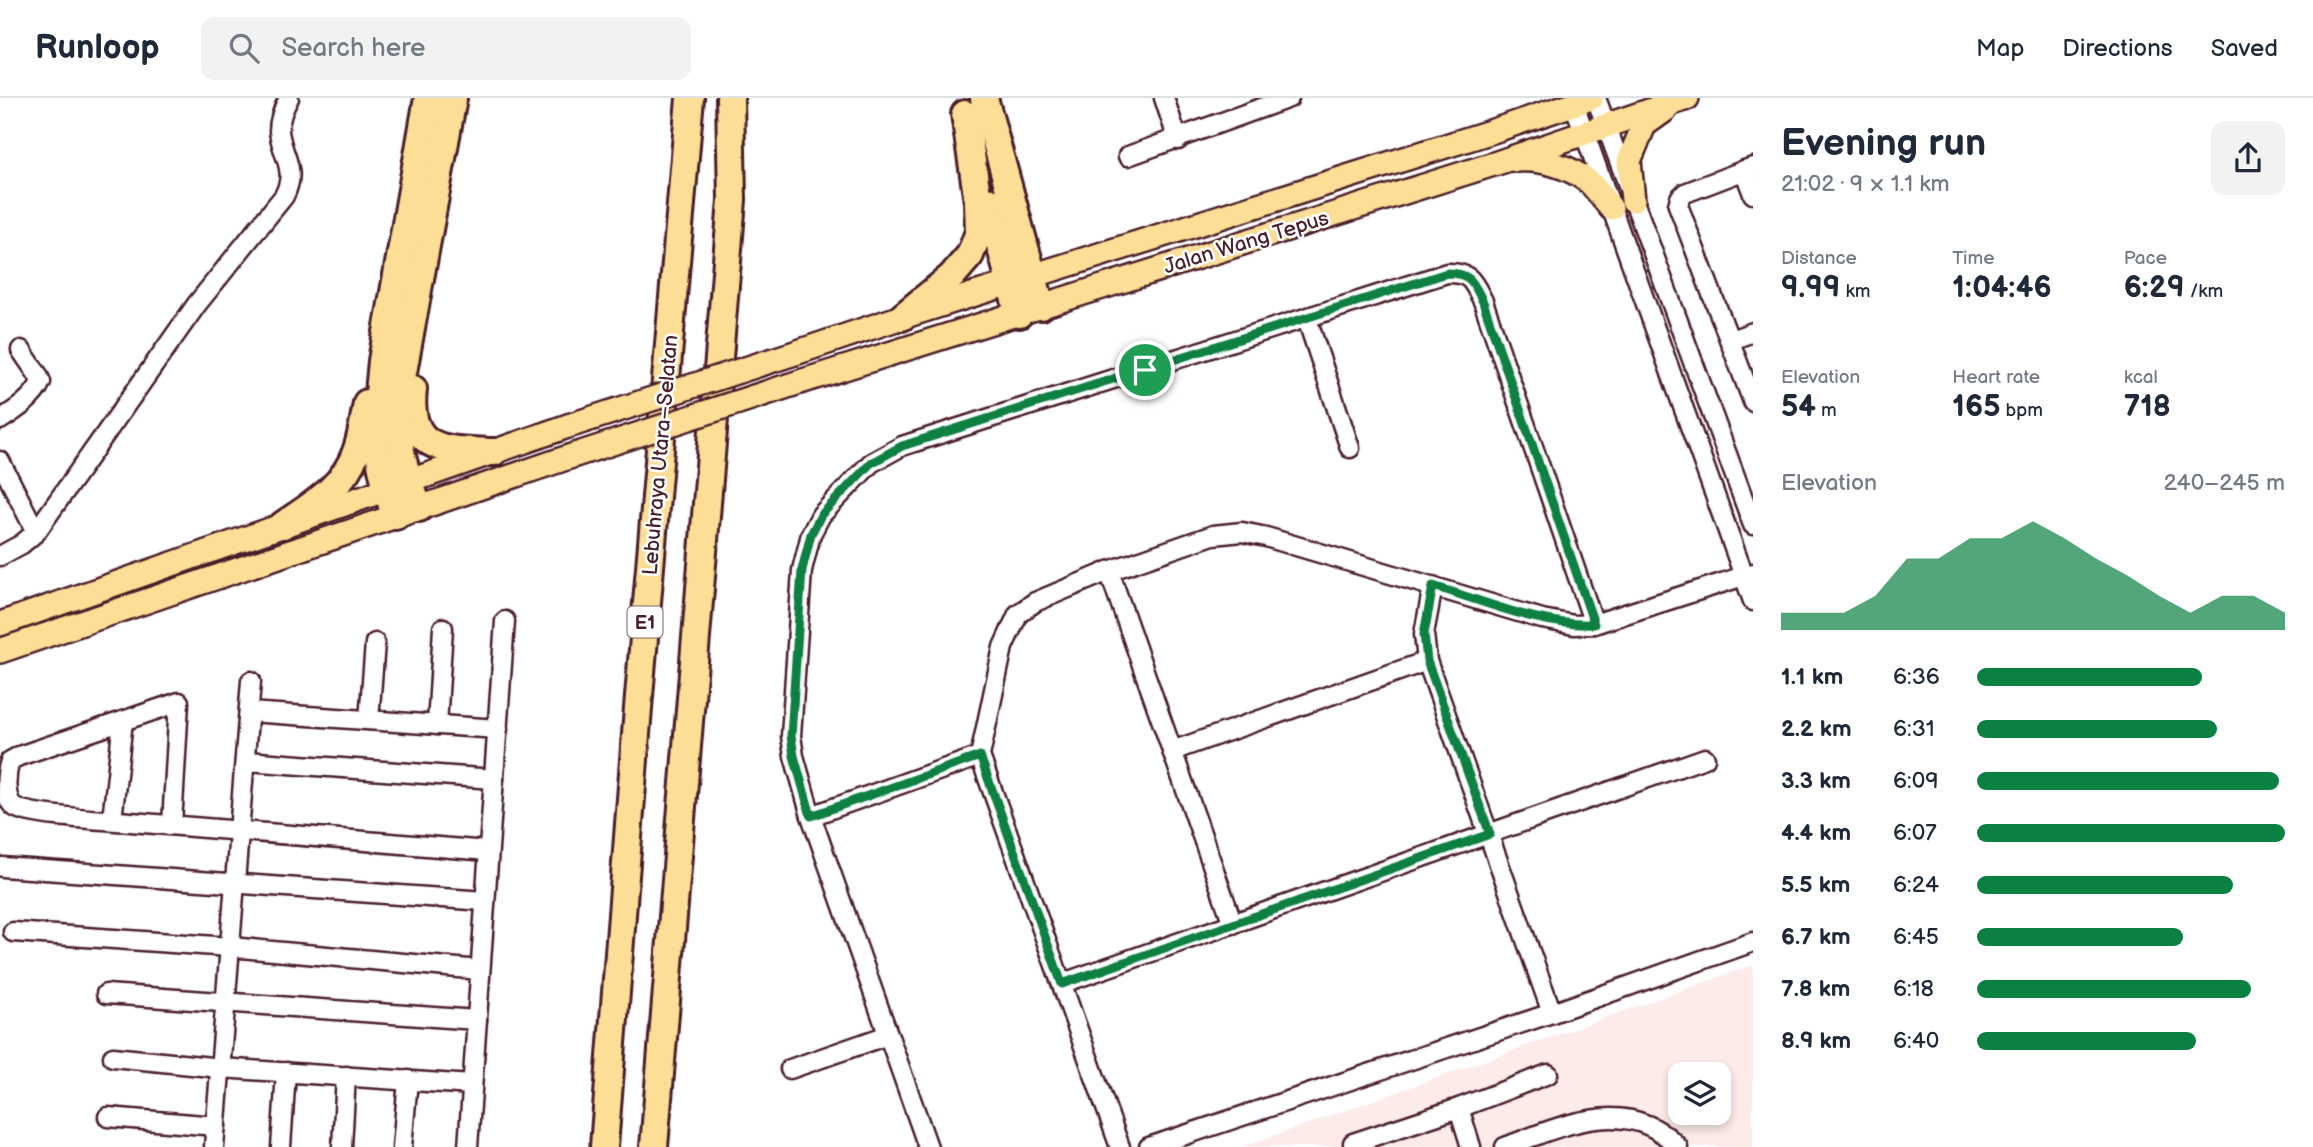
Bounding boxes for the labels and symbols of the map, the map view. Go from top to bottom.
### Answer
street label: Jalan Wang Tepus [1161,205,1332,279]
street label: Lebuhraya Utara–Selatan [638,334,683,576]
pin [1115,340,1175,400]
road number: E1 [628,607,662,638]

